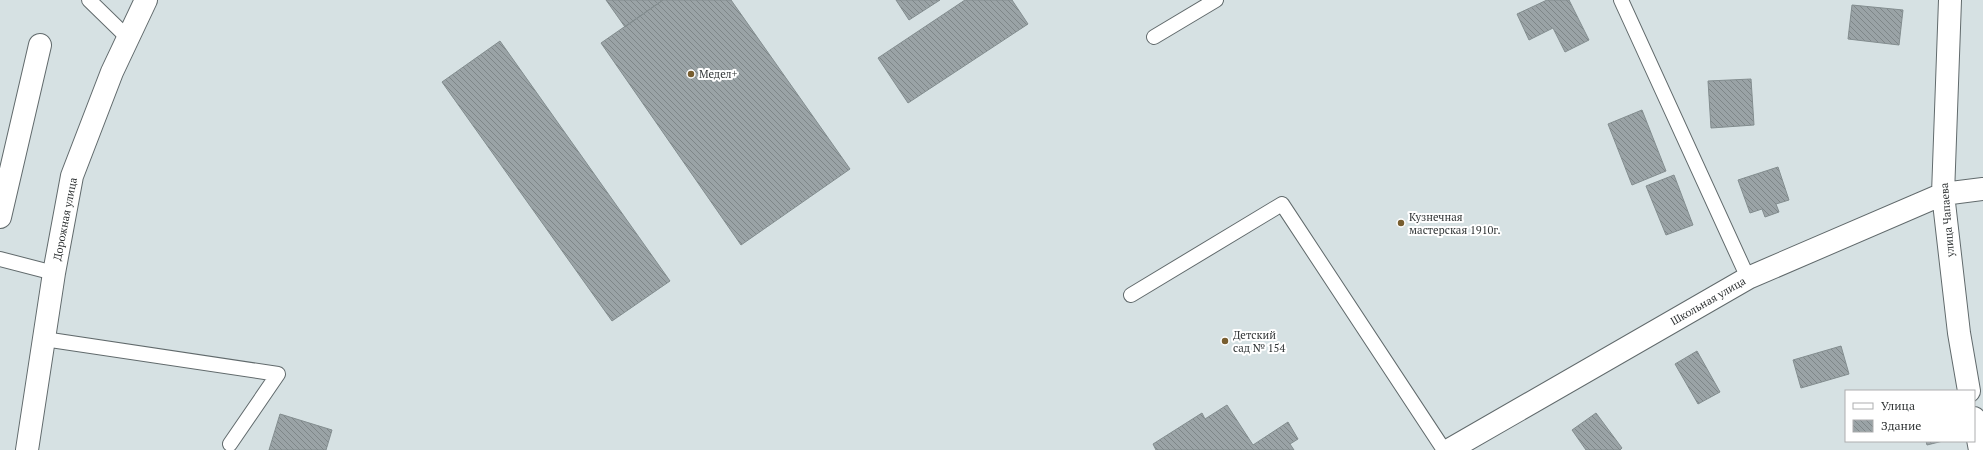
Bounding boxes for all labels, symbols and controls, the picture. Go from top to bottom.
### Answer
place label: Медел+ [699,67,737,81]
marker: Медел+ [686,69,696,79]
street label: Дорожная улица [50,176,80,262]
street label: улица Чапаева [1937,182,1957,259]
place label: Кузнечная мастерская 1910г. [1409,210,1501,237]
marker: Кузнечная мастерская 1910г. [1396,218,1406,228]
street label: Школьная улица [1668,274,1748,328]
place label: Детский сад № 154 [1233,328,1285,355]
marker: Детский сад № 154 [1220,336,1230,346]
legend [1845,390,1975,442]
text: Улица [1881,398,1915,413]
text: Здание [1881,418,1921,433]

